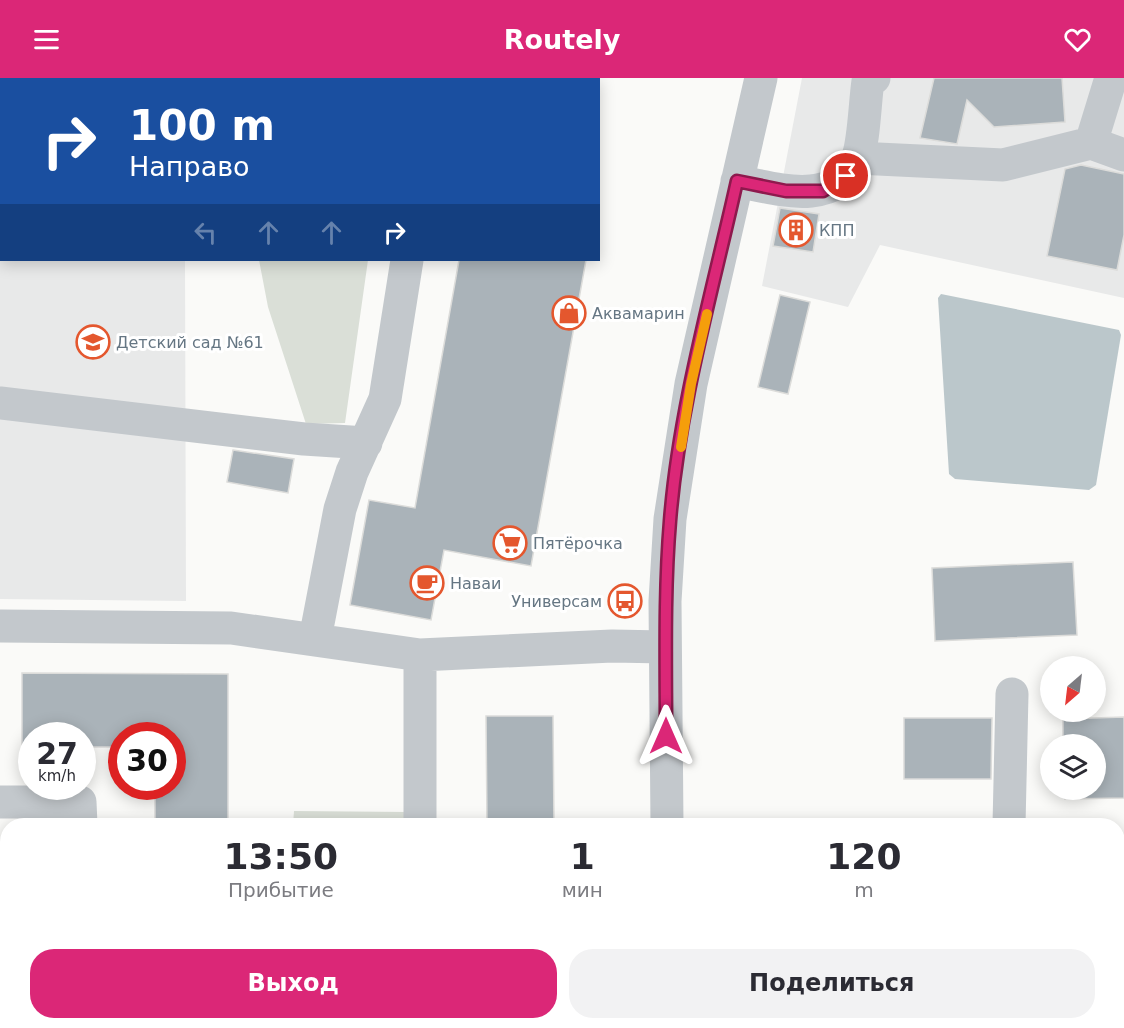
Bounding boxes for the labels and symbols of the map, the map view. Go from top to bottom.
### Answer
pin [820,150,871,201]
building icon: КПП [778,212,814,248]
place label: КПП [819,221,854,240]
shop icon: Аквамарин [551,295,587,331]
place label: Аквамарин [592,304,685,323]
school or university icon: Детский сад №61 [75,324,111,360]
place label: Детский сад №61 [116,333,264,352]
supermarket icon: Пятёрочка [492,525,528,561]
place label: Пятёрочка [533,534,623,553]
cafe icon: Наваи [409,565,445,601]
place label: Наваи [450,574,501,593]
bus stop icon: Универсам [607,583,643,619]
place label: Универсам [511,592,602,611]
north arrow [1040,656,1106,722]
position arrow [634,704,698,768]
speed limit sign: 30 [108,722,186,800]

